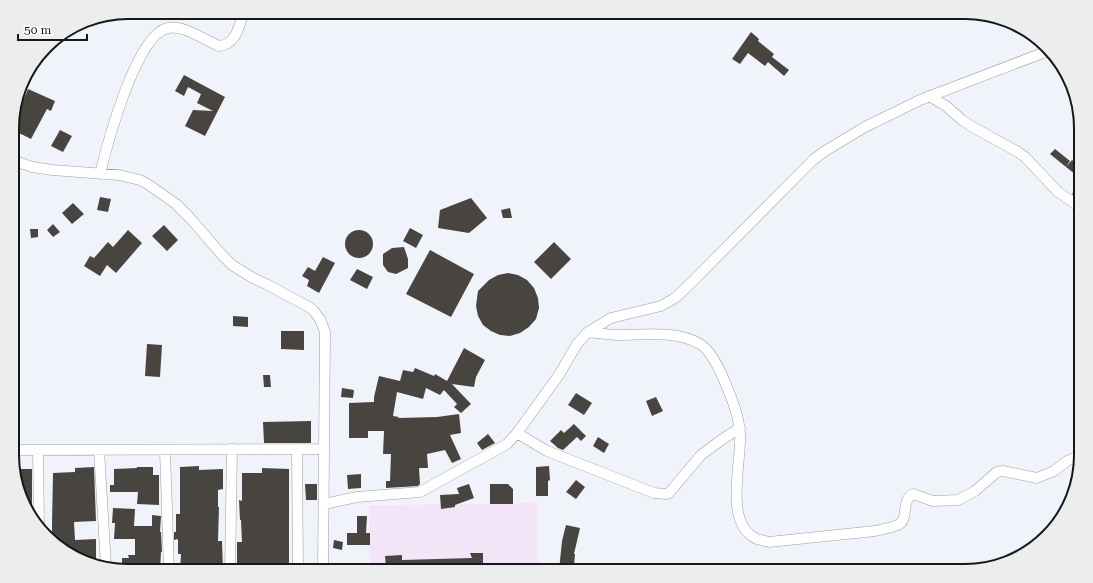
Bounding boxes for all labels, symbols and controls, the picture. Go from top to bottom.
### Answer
scale bar [18,16,87,42]
text: 50 m [24,23,51,37]

